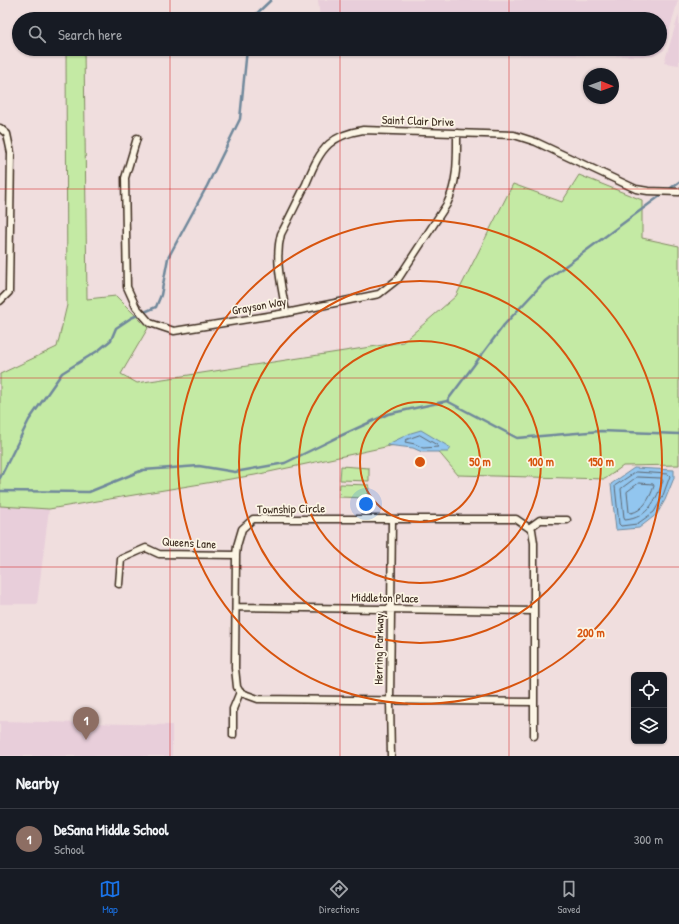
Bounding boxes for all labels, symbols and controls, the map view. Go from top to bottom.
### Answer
search box [12,12,667,56]
icon: search [26,23,48,45]
text: Search here [58,24,122,45]
north arrow [583,68,619,104]
street label: Saint Clair Drive [382,111,455,130]
street label: Grayson Way [230,292,287,319]
text: 50 m [469,453,491,470]
text: 100 m [528,453,554,470]
text: 150 m [588,453,614,470]
centre of rings [413,455,427,469]
your location [356,494,376,514]
street label: Township Circle [257,499,325,518]
street label: Queens Lane [161,533,217,552]
street label: Middleton Place [351,588,419,607]
street label: Herring Parkway [369,613,388,685]
text: 200 m [577,624,605,641]
map controls [631,672,667,744]
button: locate [631,672,667,708]
pin: 1 [73,707,99,740]
button: layers [631,708,667,744]
text: Nearby [16,771,59,794]
text: DeSana Middle School [54,819,168,840]
text: 1 [27,830,31,848]
text: 300 m [634,830,663,848]
text: School [54,840,84,858]
tab: Map [99,878,121,916]
tab: Directions [319,878,360,916]
tab: Saved [558,878,580,916]

